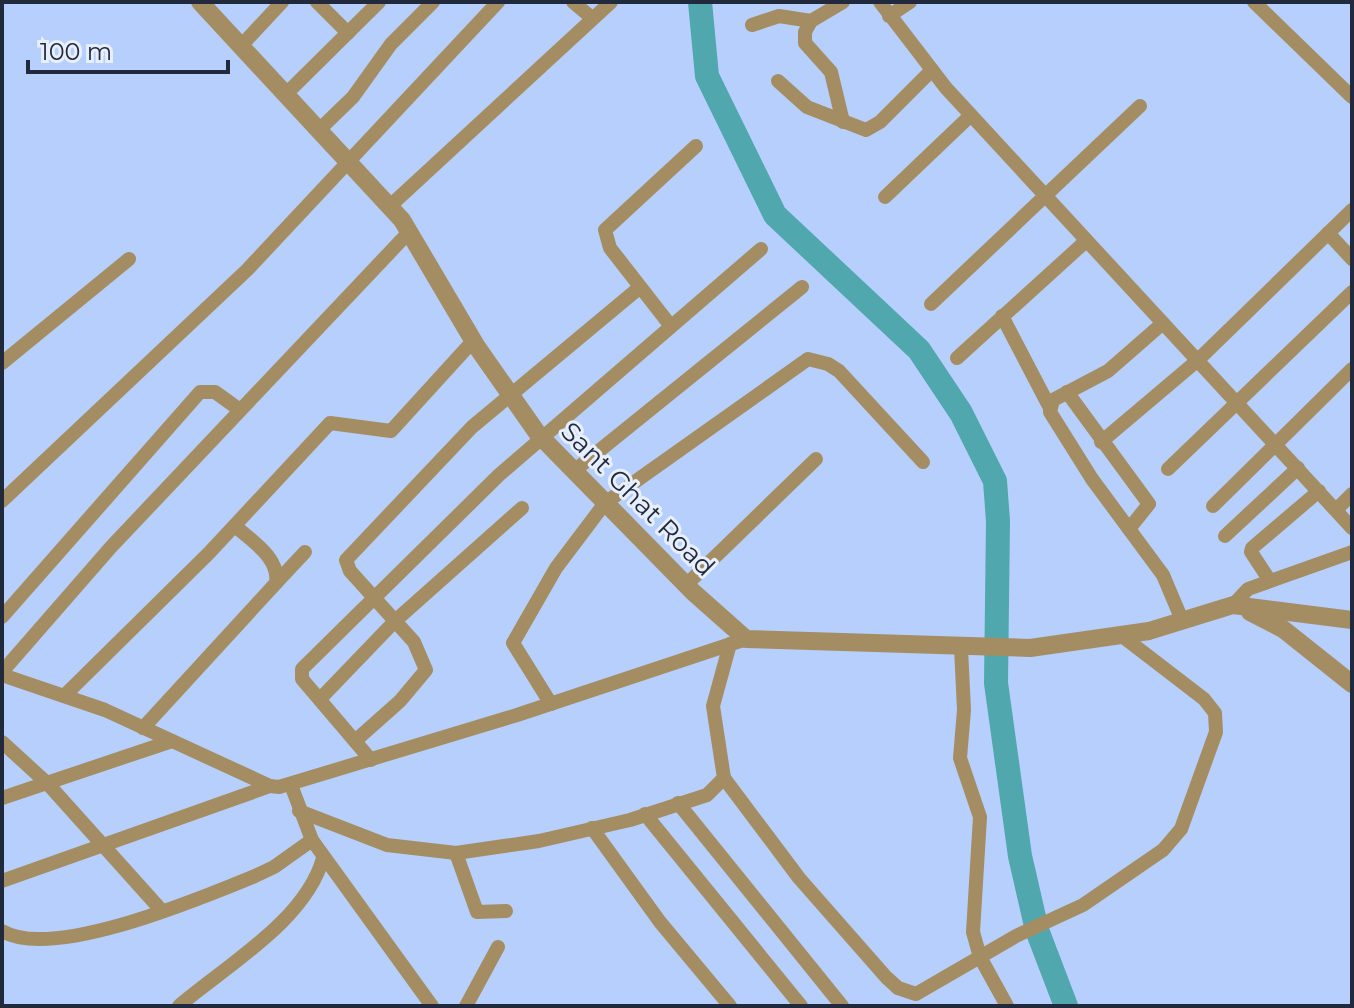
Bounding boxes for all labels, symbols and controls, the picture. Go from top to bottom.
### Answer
scale bar [28,24,228,74]
text: 100 m [40,37,112,66]
street label: Sant Ghat Road [554,415,722,583]

